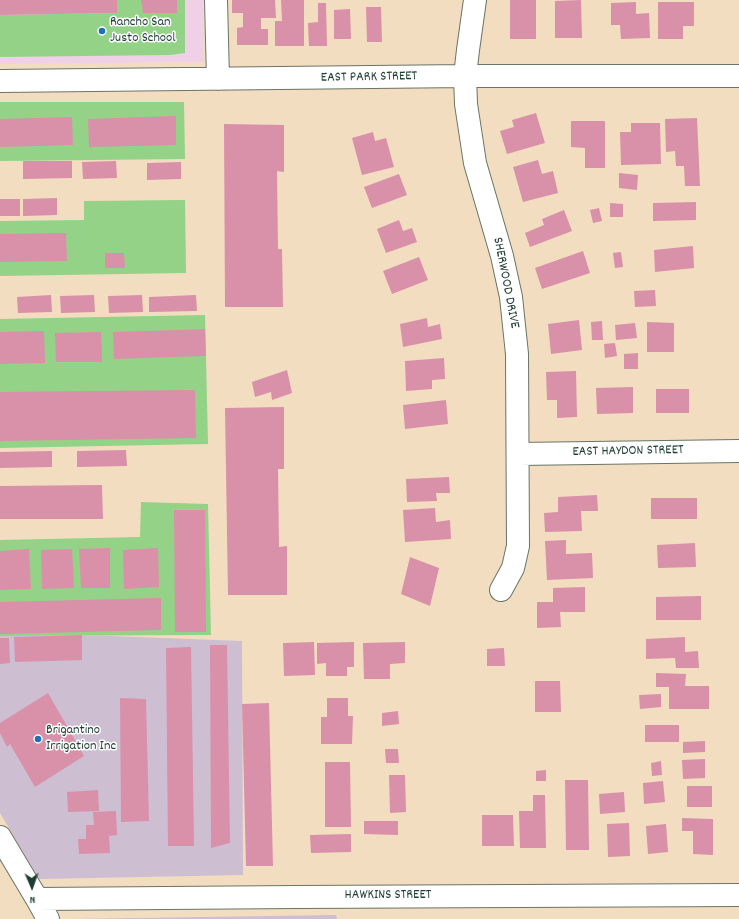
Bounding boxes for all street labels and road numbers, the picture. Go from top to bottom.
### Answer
street label: EAST PARK STREET [321,69,417,87]
street label: SHERWOOD DRIVE [488,236,522,330]
street label: EAST HAYDON STREET [572,443,684,461]
street label: HAWKINS STREET [345,888,431,904]

